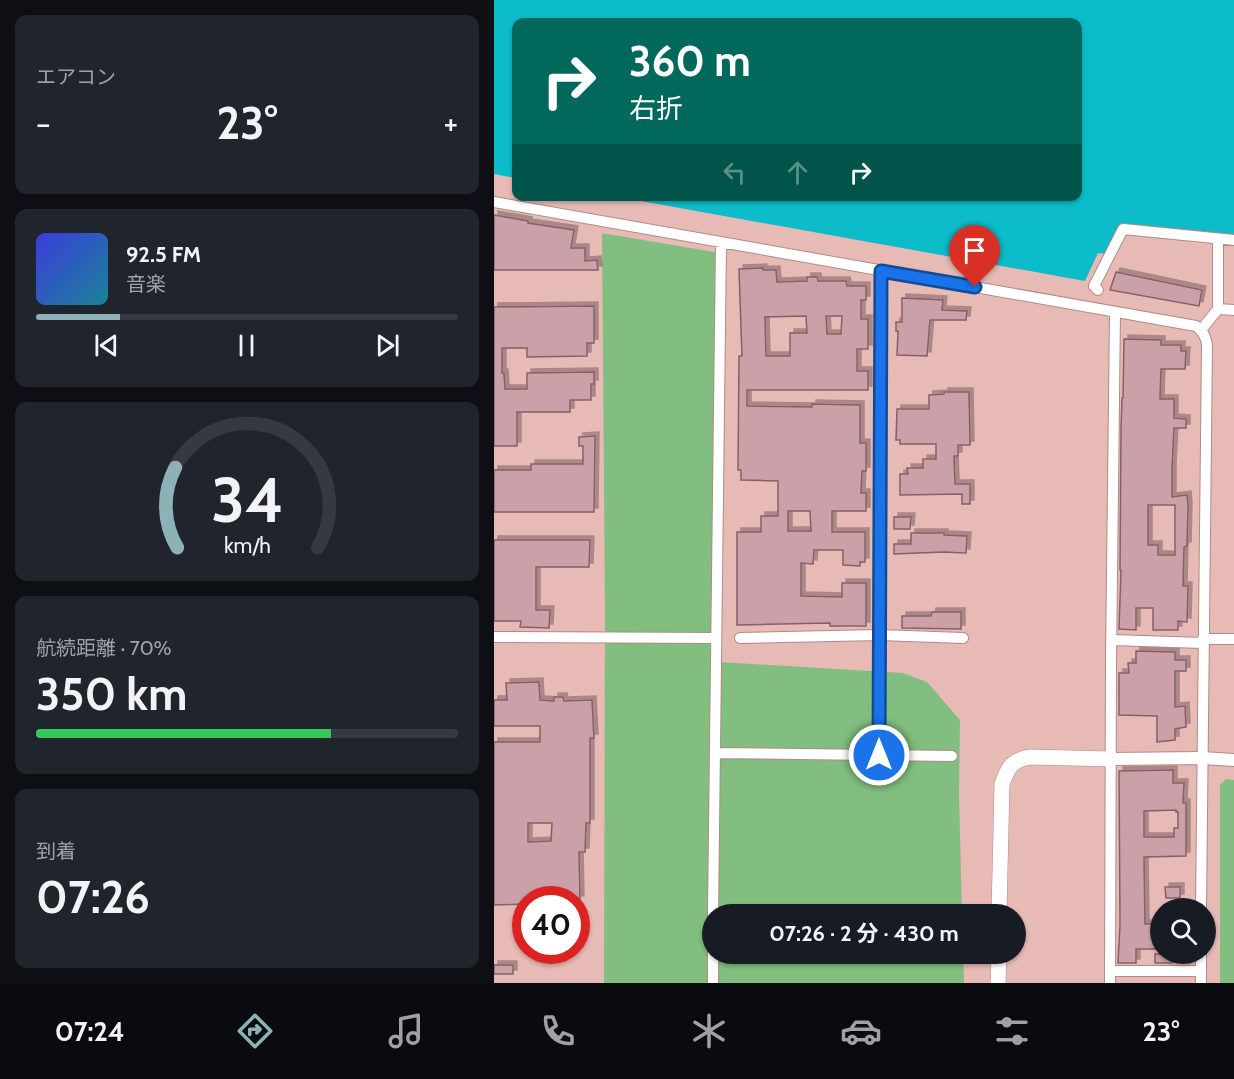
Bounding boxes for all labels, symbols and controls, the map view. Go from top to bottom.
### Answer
text: 360 m [629,35,751,87]
icon: right [530,42,608,120]
text: エアコン [36,65,116,89]
text: 右折 [629,92,683,125]
text: 23° [216,96,278,150]
text: − [36,103,51,143]
text: + [443,103,458,143]
icon: left [718,156,751,189]
icon: ahead [781,156,814,189]
icon: right [844,156,877,189]
pin [949,225,1000,287]
icon: arrive [958,234,991,267]
text: 92.5 FM [126,241,201,268]
text: 音楽 [126,272,166,296]
icon: previous [90,329,123,362]
icon: pause [230,329,263,362]
icon: next [371,329,404,362]
text: 34 [211,463,283,539]
text: km/h [224,533,270,559]
text: 航続距離 · 70% [36,636,172,660]
text: 350 km [36,667,187,721]
position arrow [847,723,911,787]
text: 到着 [36,839,76,863]
text: 07:26 [36,870,150,924]
speed limit sign: 40 [512,886,590,964]
map controls [1150,898,1216,964]
button: search [1150,898,1216,964]
text: 07:26 · 2 分 · 430 m [769,920,959,947]
icon: directions [234,1010,276,1052]
icon: music [385,1010,427,1052]
icon: phone [537,1010,579,1052]
icon: climate [688,1010,730,1052]
icon: car [840,1010,882,1052]
icon: filters [991,1010,1033,1052]
text: 07:24 [55,1015,125,1048]
text: 23° [1143,1015,1179,1048]

